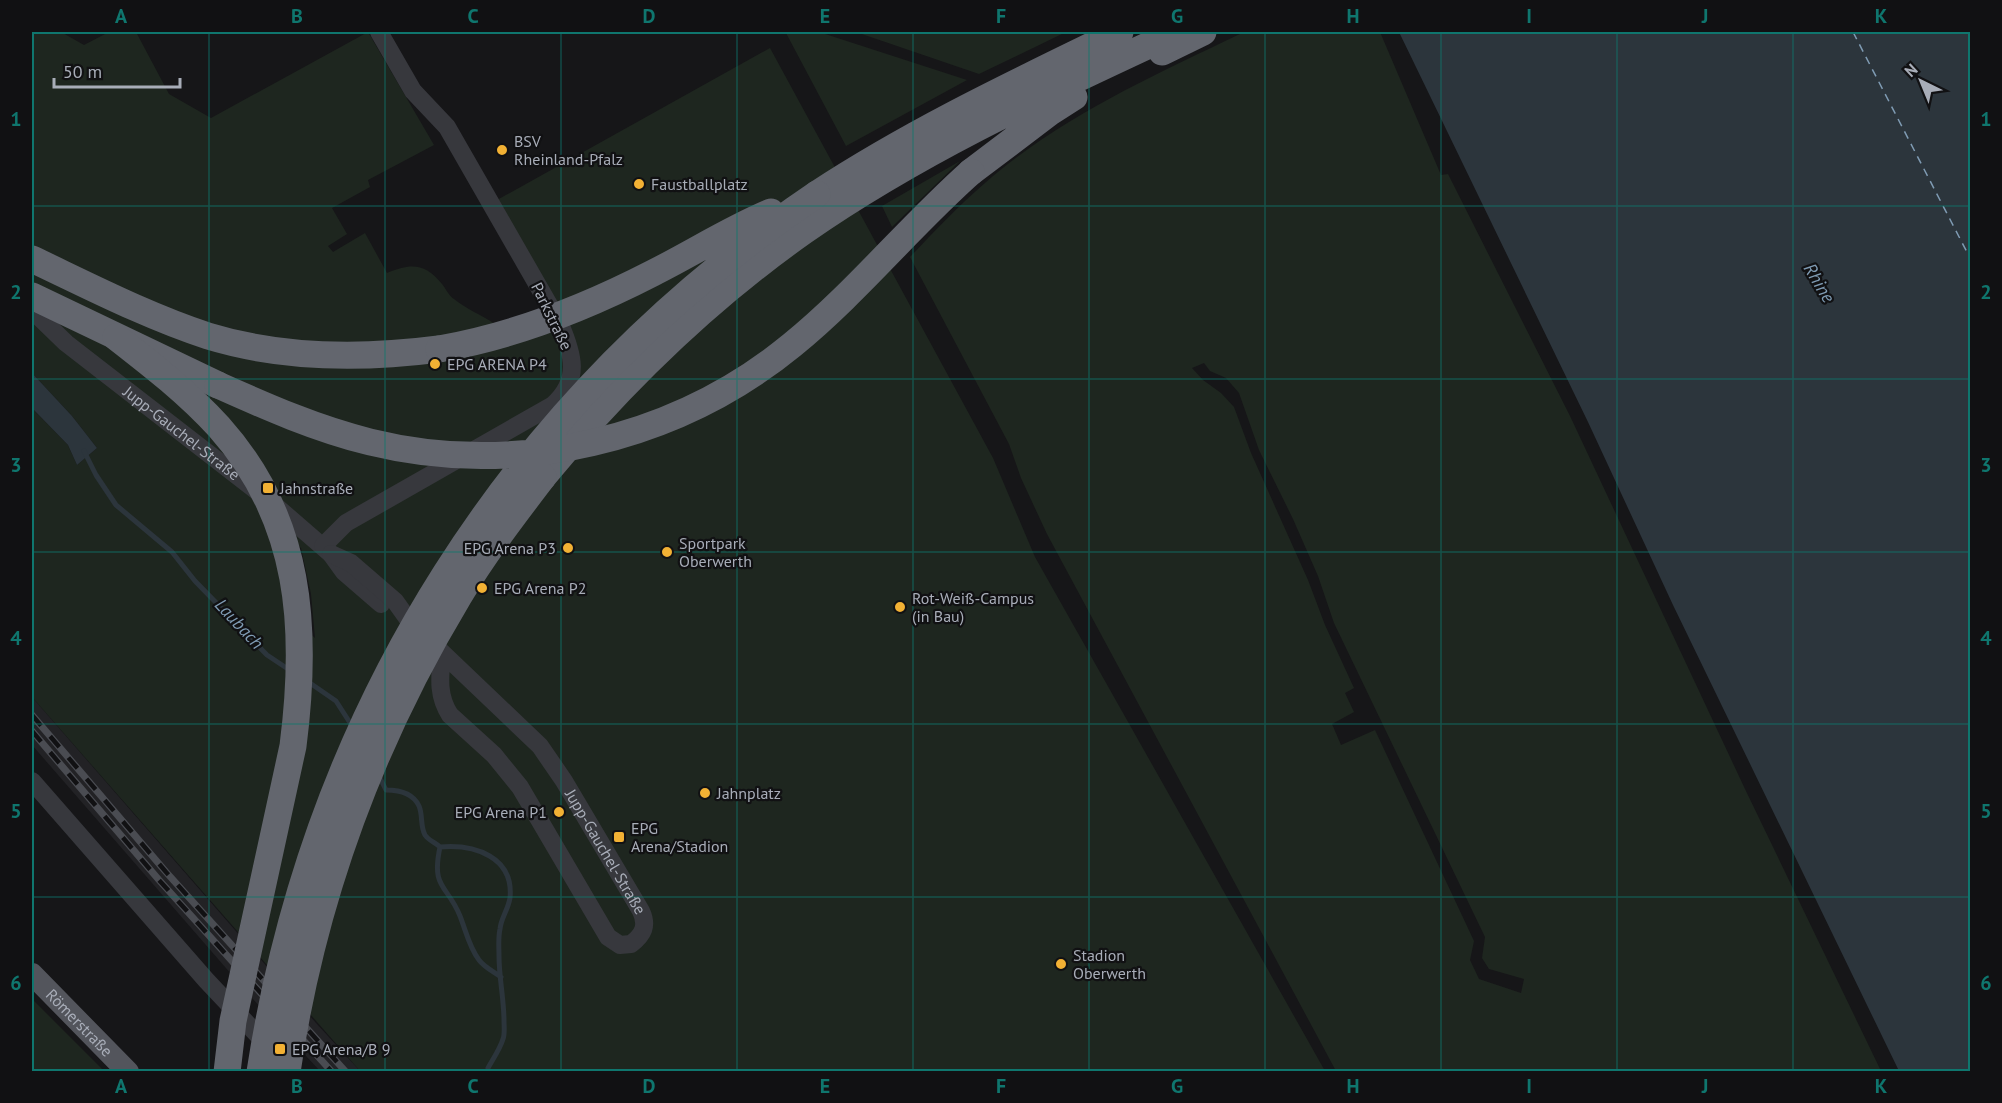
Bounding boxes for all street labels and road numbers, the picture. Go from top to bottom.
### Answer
street label: Parkstraße [527,279,577,353]
street label: Jupp-Gauchel-Straße [119,381,244,484]
street label: Jupp-Gauchel-Straße [560,784,651,918]
street label: Römerstraße [42,984,117,1061]

